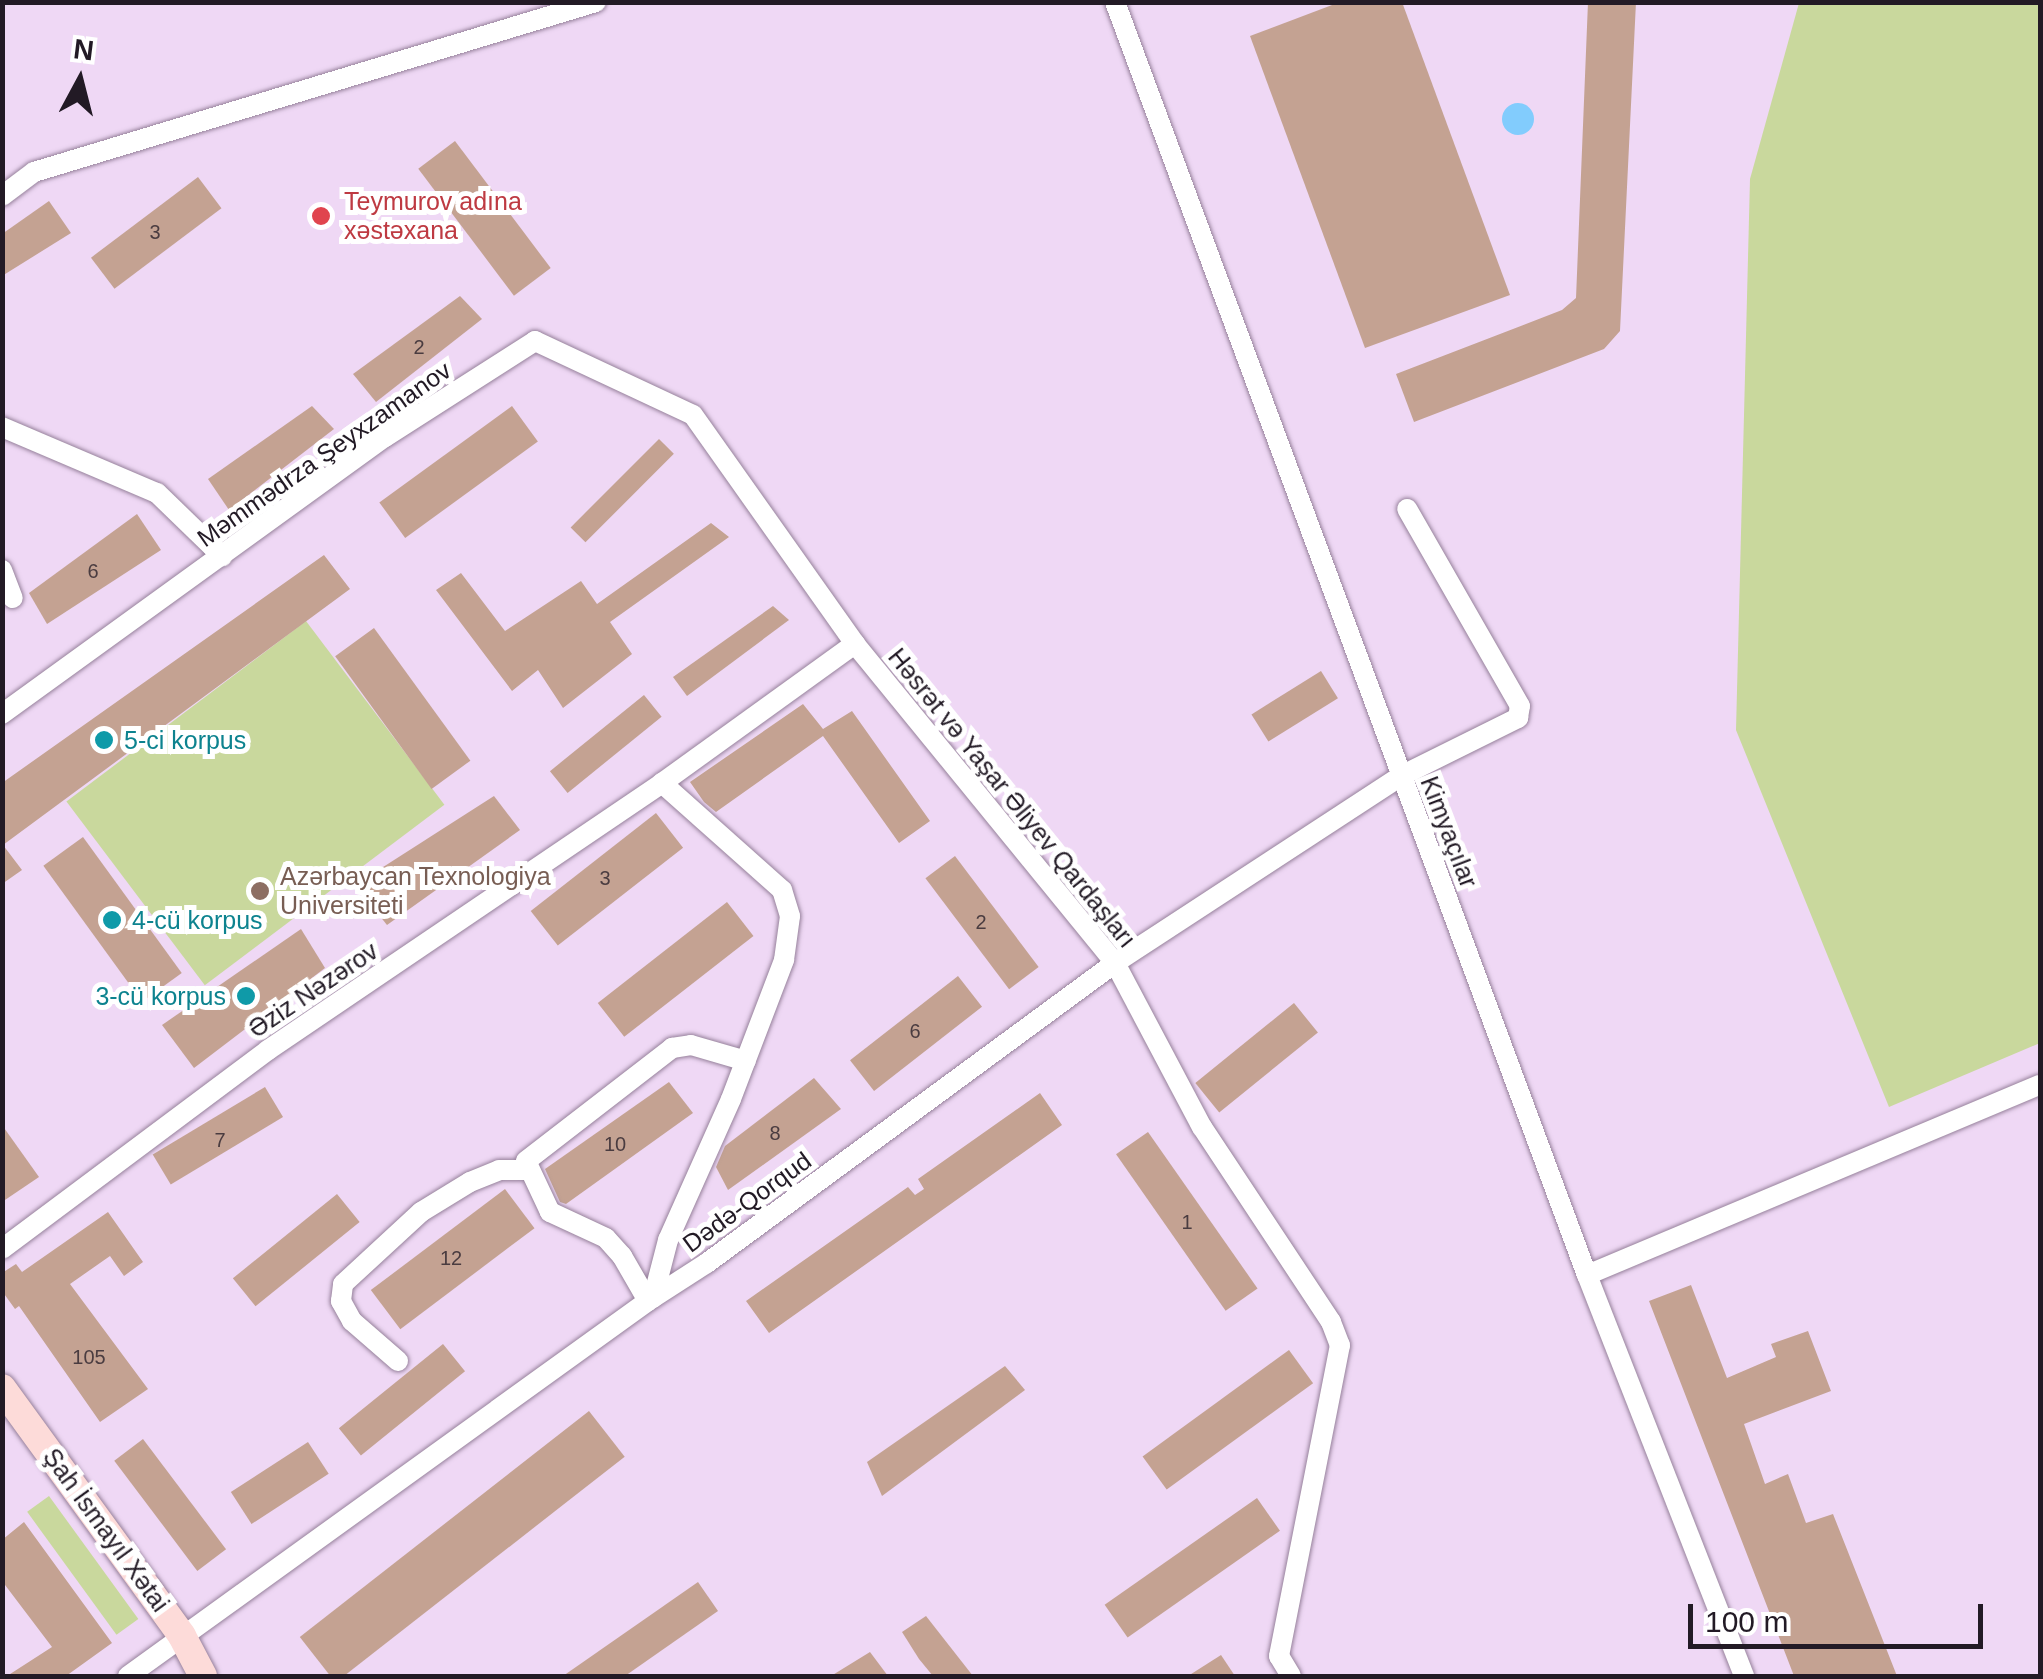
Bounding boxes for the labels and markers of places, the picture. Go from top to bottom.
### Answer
place label: Teymurov adına xəstəxana [344,187,522,246]
marker: Teymurov adına xəstəxana [308,203,334,229]
place label: 5-ci korpus [124,725,246,755]
marker: 5-ci korpus [93,729,115,751]
place label: Azərbaycan Texnologiya Universiteti [280,862,551,921]
marker: Azərbaycan Texnologiya Universiteti [249,880,271,902]
place label: 4-cü korpus [132,905,263,935]
marker: 4-cü korpus [101,909,123,931]
place label: 3-cü korpus [95,981,226,1011]
marker: 3-cü korpus [235,985,257,1007]

